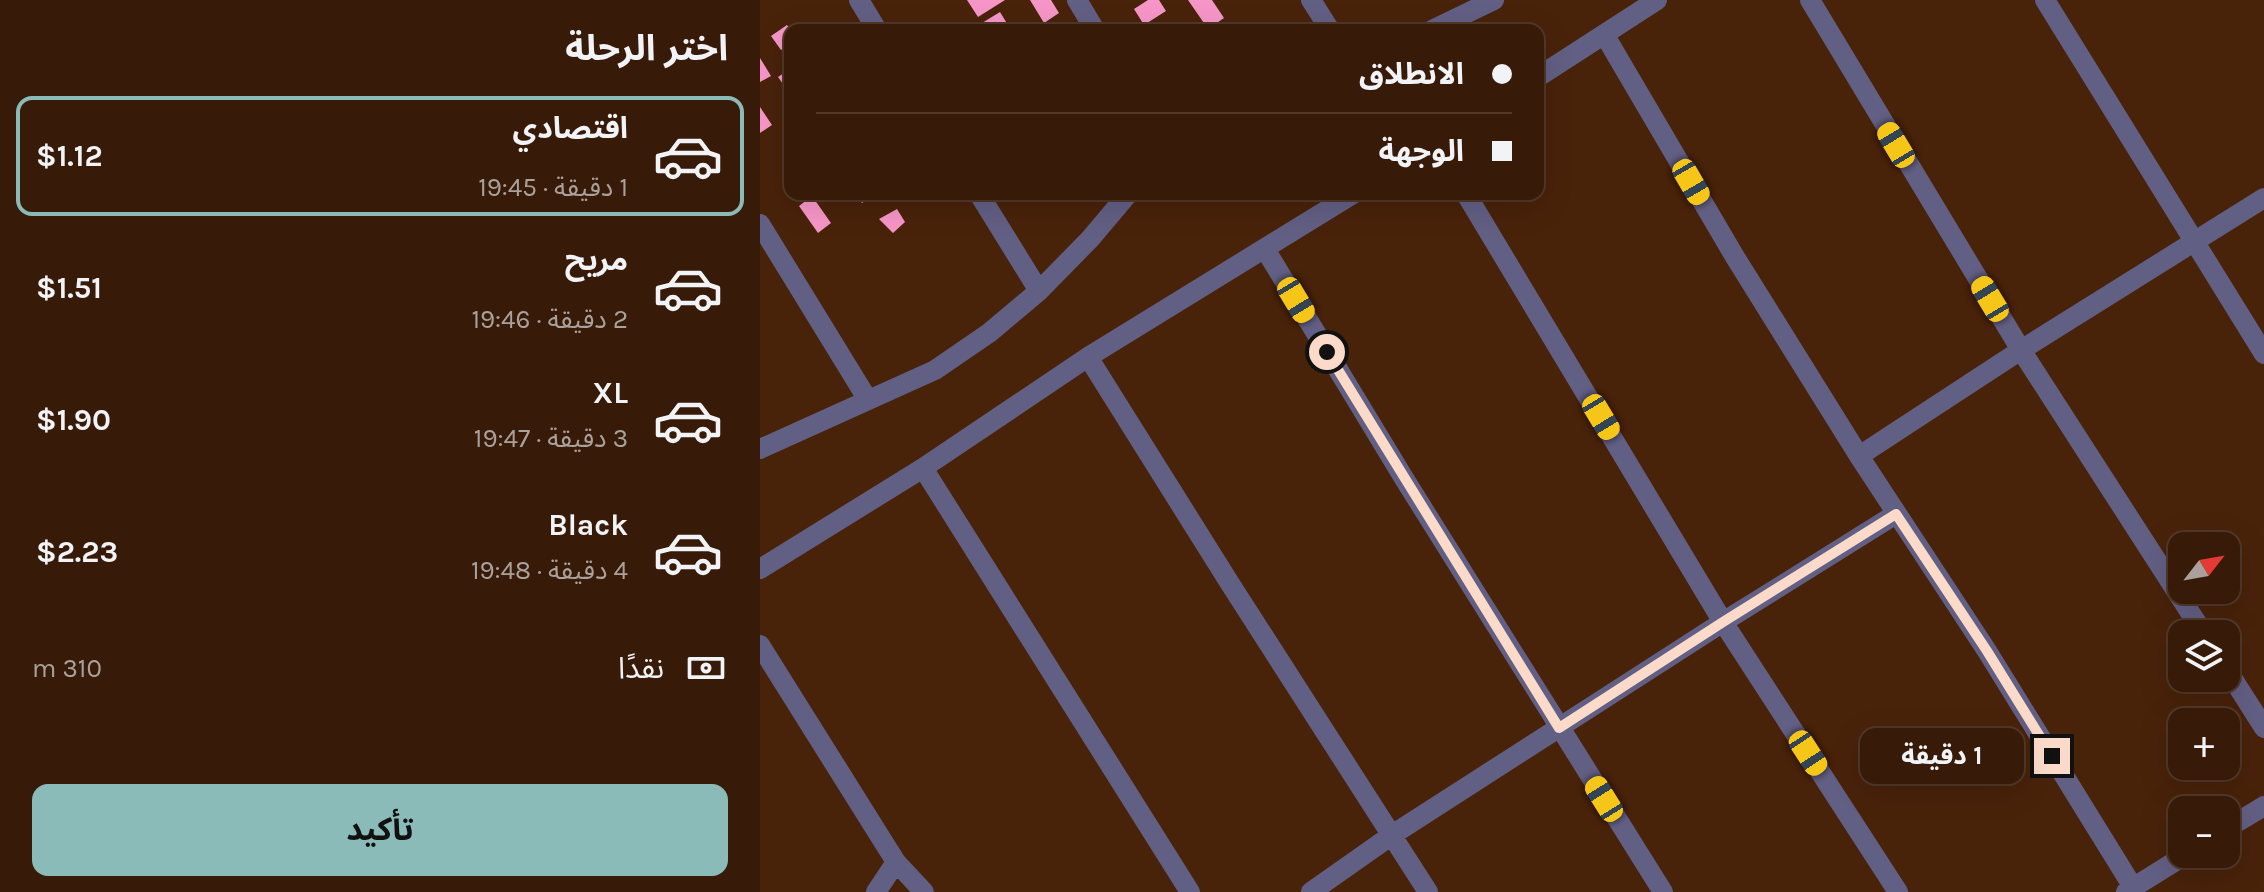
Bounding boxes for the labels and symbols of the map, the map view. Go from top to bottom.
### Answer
car [1873,118,1919,172]
car [1669,155,1713,209]
car [1967,272,2013,326]
car [1273,273,1319,327]
route start [1309,334,1345,370]
car [1578,390,1624,444]
north arrow [2168,532,2240,604]
car [1785,726,1831,780]
callout: 1 دقيقة [1860,728,2024,784]
route end [2034,738,2070,774]
car [1581,772,1627,826]

